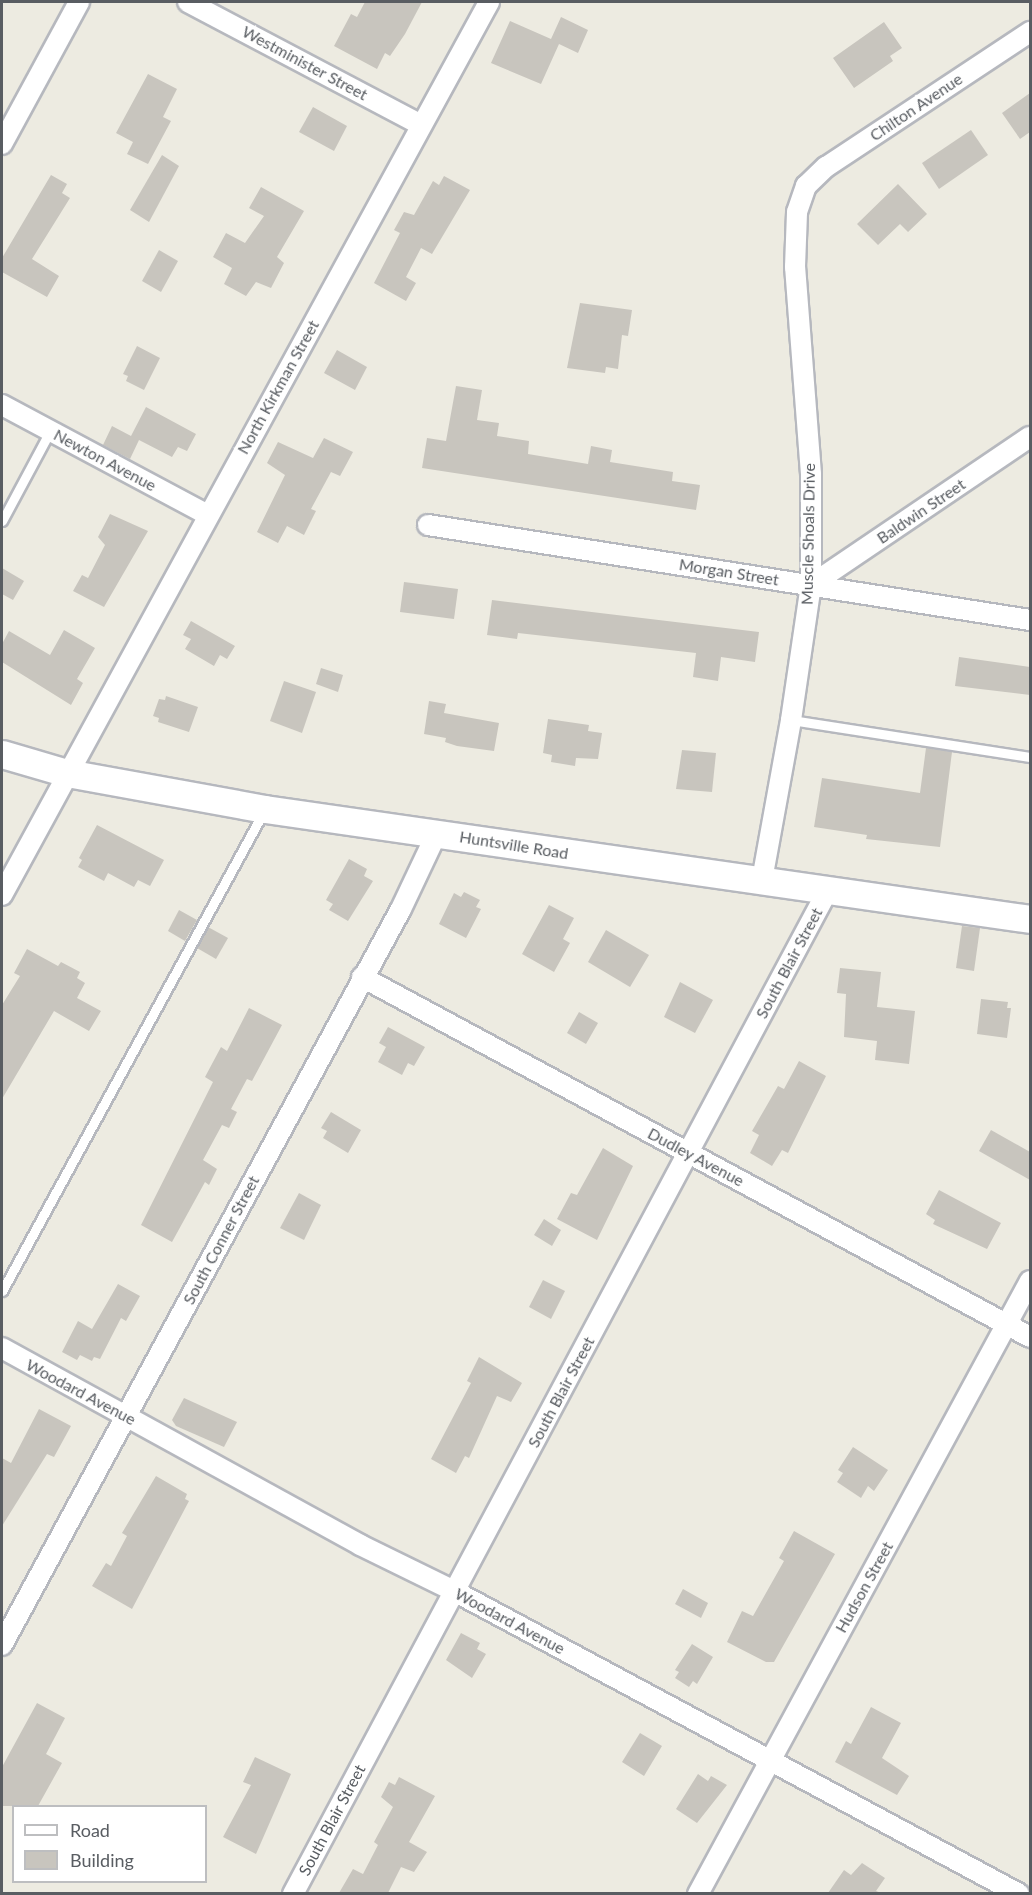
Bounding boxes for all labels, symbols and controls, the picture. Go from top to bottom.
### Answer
street label: Westminister Street [239,22,371,104]
street label: Chilton Avenue [866,69,966,145]
street label: North Kirkman Street [233,317,323,457]
street label: Newton Avenue [50,425,160,495]
street label: Muscle Shoals Drive [797,463,819,605]
street label: Baldwin Street [873,474,969,548]
street label: Morgan Street [678,555,780,589]
street label: Huntsville Road [458,827,570,863]
street label: South Blair Street [752,904,826,1022]
street label: Dudley Avenue [644,1123,748,1191]
street label: South Conner Street [179,1172,263,1308]
street label: South Blair Street [524,1333,598,1451]
street label: Woodard Avenue [23,1355,139,1429]
street label: Hudson Street [831,1538,897,1636]
street label: Woodard Avenue [452,1584,568,1658]
street label: South Blair Street [295,1761,369,1879]
legend [12,1805,207,1883]
text: Road [70,1819,110,1841]
text: Building [70,1849,134,1871]

